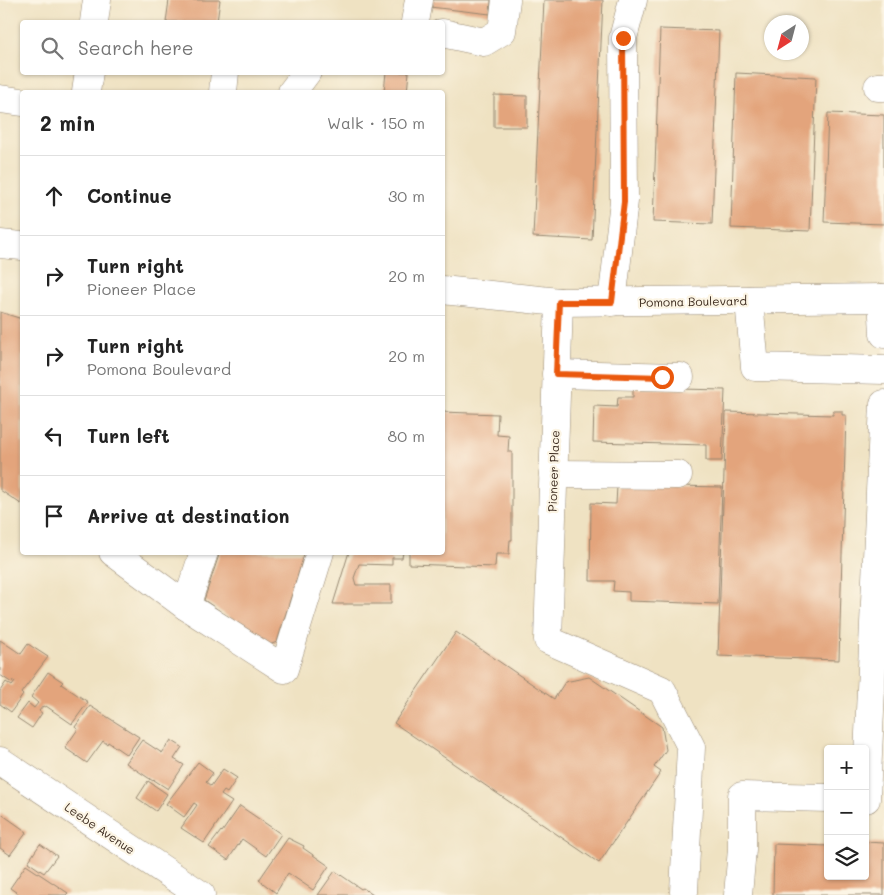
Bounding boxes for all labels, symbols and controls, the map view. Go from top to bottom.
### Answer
north arrow [764,15,809,60]
search box [20,20,445,75]
route end [612,27,635,50]
icon: search [38,34,66,62]
text: Search here [78,35,194,60]
text: 2 min [40,109,95,136]
text: Walk · 150 m [327,112,425,133]
icon: ahead [40,182,68,210]
text: Continue [87,183,172,208]
text: 30 m [388,185,425,206]
text: Turn right [87,253,184,278]
icon: right [40,262,68,290]
text: 20 m [388,265,425,286]
text: Pioneer Place [87,278,196,299]
street label: Pomona Boulevard [639,292,748,310]
text: Turn right [87,333,184,358]
icon: right [40,342,68,370]
text: 20 m [388,345,425,366]
text: Pomona Boulevard [87,358,231,379]
route start [651,366,674,389]
icon: left [40,422,68,450]
text: Turn left [87,423,170,448]
text: 80 m [388,425,425,446]
street label: Pioneer Place [544,430,562,512]
icon: arrive [40,502,68,530]
text: Arrive at destination [87,503,290,528]
map controls [824,745,869,880]
button: + [824,745,869,790]
button: − [824,790,869,835]
street label: Leebe Avenue [62,799,138,857]
button: layers [824,835,869,880]

